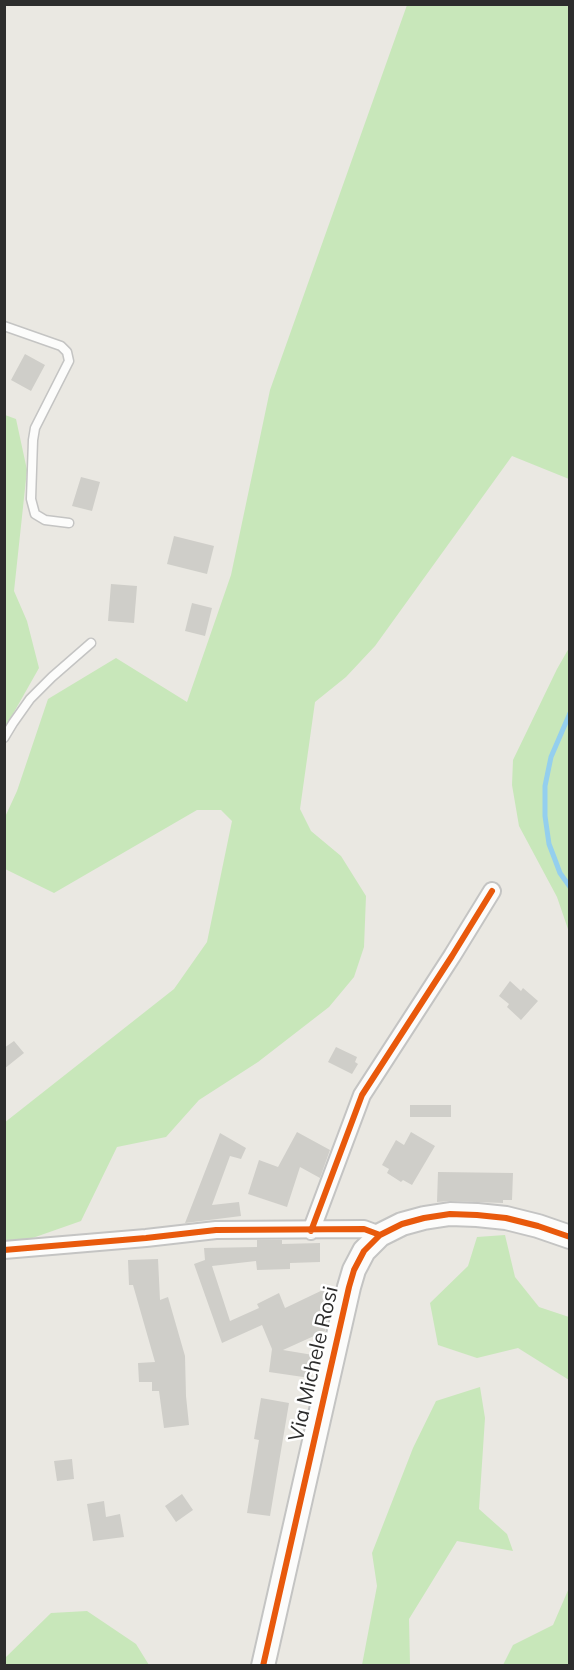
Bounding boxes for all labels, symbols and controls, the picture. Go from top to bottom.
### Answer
street label: Via Michele Rosi [284,1284,344,1444]

